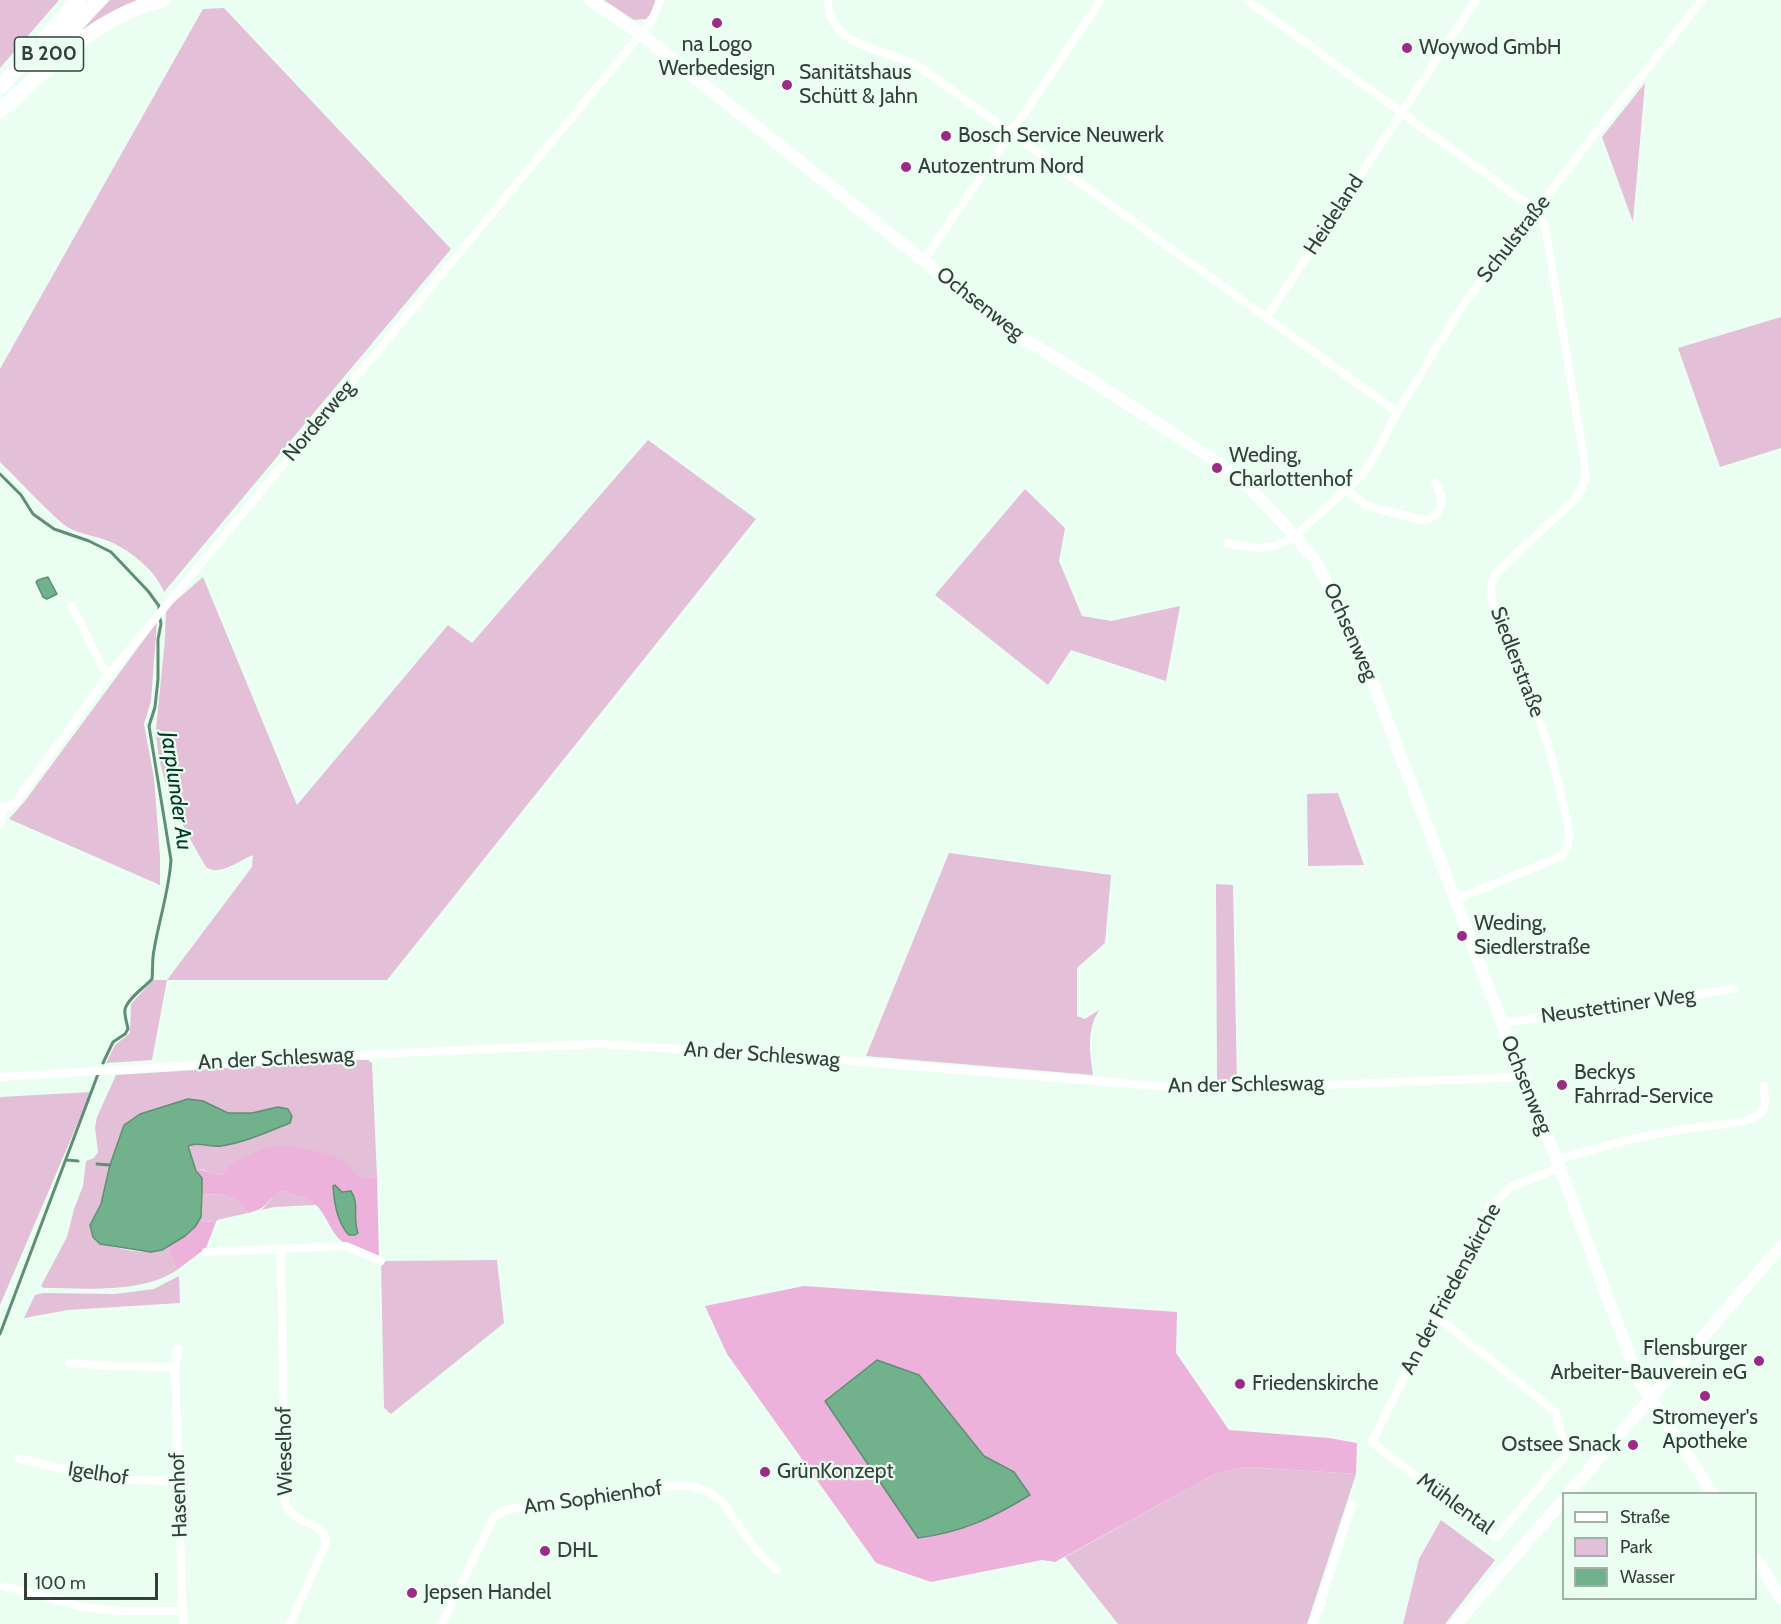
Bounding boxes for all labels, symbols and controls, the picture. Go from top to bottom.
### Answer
marker: na Logo Werbedesign [710,16,724,30]
place label: na Logo Werbedesign [659,32,775,82]
place label: Woywod GmbH [1419,35,1562,61]
road number: B 200 [14,37,84,71]
marker: Woywod GmbH [1400,41,1414,55]
place label: Sanitätshaus Schütt & Jahn [799,60,918,110]
marker: Sanitätshaus Schütt & Jahn [780,78,794,92]
place label: Bosch Service Neuwerk [958,123,1164,149]
marker: Bosch Service Neuwerk [939,129,953,143]
place label: Autozentrum Nord [918,154,1084,180]
marker: Autozentrum Nord [899,160,913,174]
street label: Heideland [1299,170,1369,260]
street label: Schulstraße [1472,190,1556,288]
street label: Ochsenweg [931,262,1029,346]
street label: Norderweg [278,375,360,467]
place label: Weding, Charlottenhof [1229,443,1353,493]
marker: Weding, Charlottenhof [1210,461,1224,475]
street label: Ochsenweg [1317,579,1383,685]
street label: Siedlerstraße [1484,603,1550,721]
water label: Jarplunder Au [155,730,197,852]
place label: Weding, Siedlerstraße [1474,911,1590,961]
marker: Weding, Siedlerstraße [1455,929,1469,943]
street label: Neustettiner Weg [1539,983,1697,1029]
street label: Ochsenweg [1495,1032,1557,1138]
street label: An der Schleswag [683,1037,841,1073]
street label: An der Schleswag [197,1042,355,1076]
place label: Beckys Fahrrad-Service [1574,1060,1713,1110]
street label: An der Schleswag [1168,1071,1324,1099]
marker: Beckys Fahrrad-Service [1555,1078,1569,1092]
street label: An der Friedenskirche [1395,1199,1507,1379]
place label: Flensburger Arbeiter-Bauverein eG [1550,1336,1747,1386]
marker: Flensburger Arbeiter-Bauverein eG [1752,1354,1766,1368]
place label: Friedenskirche [1252,1371,1379,1397]
marker: Friedenskirche [1233,1377,1247,1391]
marker: Stromeyer's Apotheke [1698,1389,1712,1403]
place label: Stromeyer's Apotheke [1652,1405,1758,1455]
street label: Wieselhof [272,1406,298,1496]
place label: Ostsee Snack [1501,1432,1621,1458]
marker: Ostsee Snack [1626,1438,1640,1452]
street label: Hasenhof [165,1452,193,1538]
street label: Igelhof [66,1457,130,1491]
place label: GrünKonzept [777,1459,893,1485]
marker: GrünKonzept [758,1465,772,1479]
street label: Mühlental [1412,1468,1498,1540]
street label: Am Sophienhof [522,1476,664,1520]
legend [1562,1492,1757,1600]
text: Straße [1620,1506,1670,1528]
text: Park [1620,1536,1652,1558]
place label: DHL [557,1538,598,1564]
marker: DHL [538,1544,552,1558]
scale bar [27,1561,160,1599]
text: Wasser [1620,1566,1675,1588]
text: 100 m [35,1572,86,1594]
place label: Jepsen Handel [424,1580,551,1606]
marker: Jepsen Handel [405,1586,419,1600]

